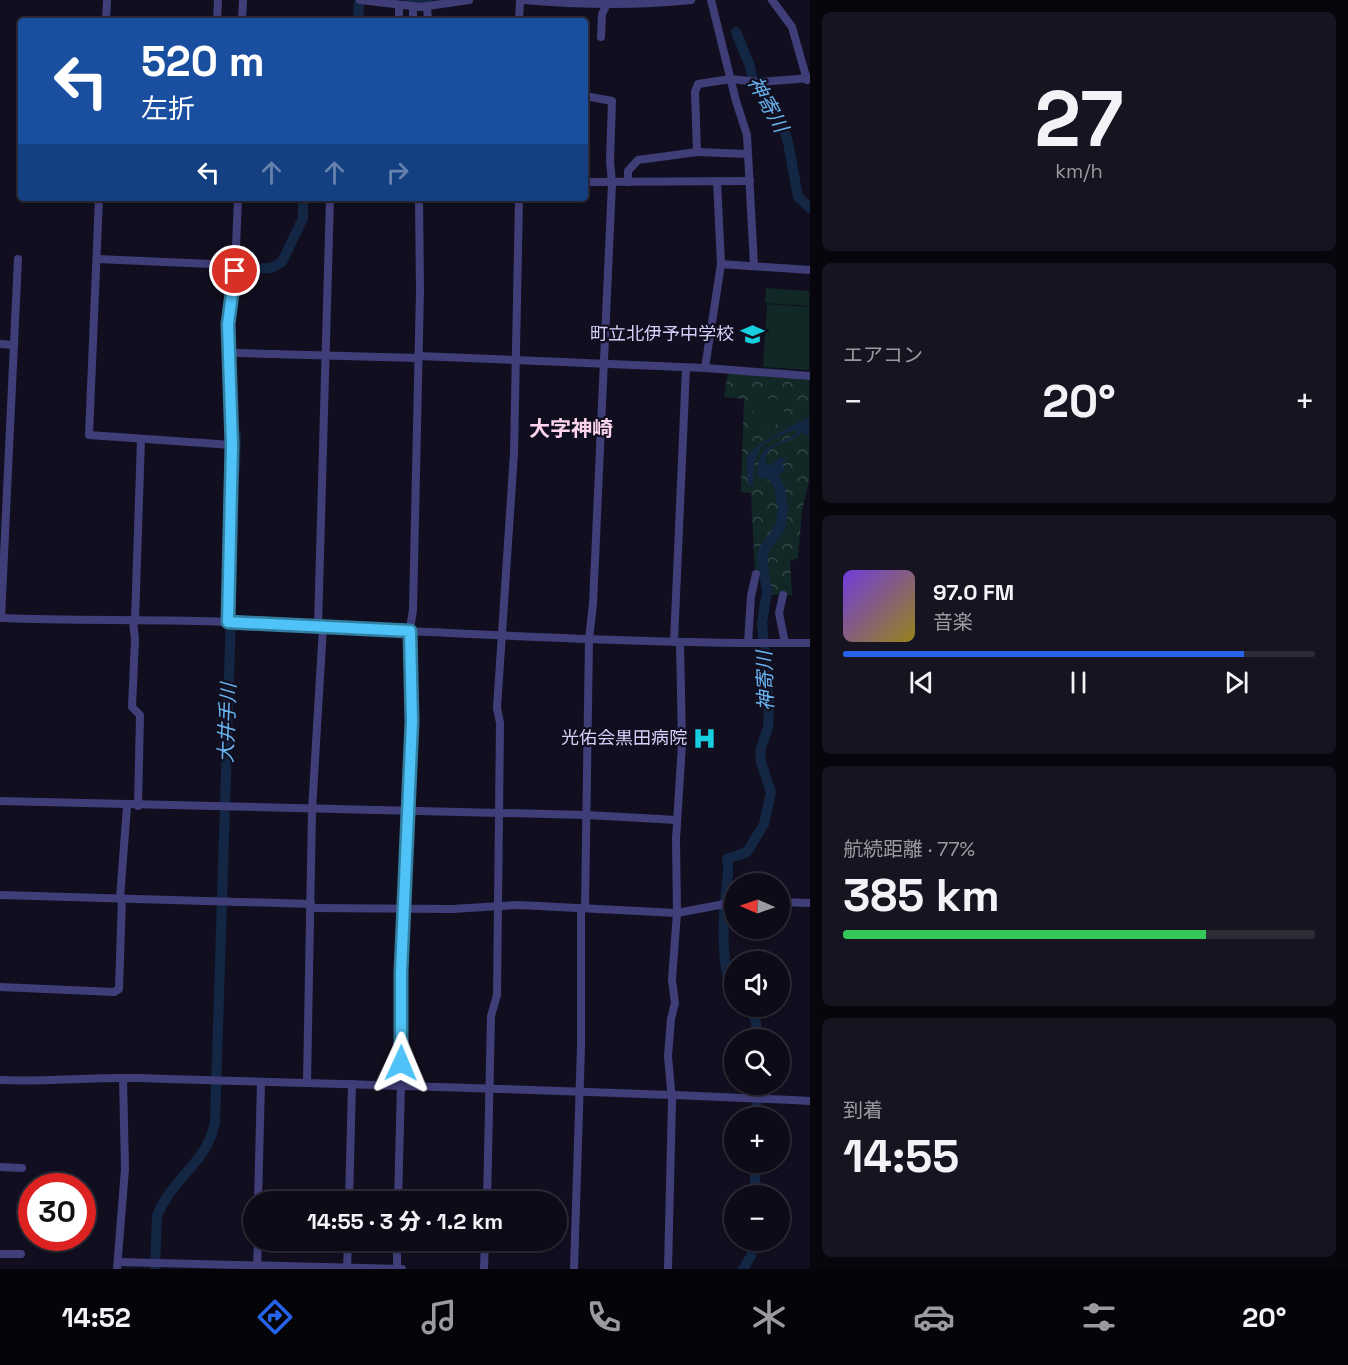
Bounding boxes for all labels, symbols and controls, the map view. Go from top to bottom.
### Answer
text: 520 m [141,35,265,88]
icon: left [42,42,120,120]
text: 27 [1035,69,1123,169]
water label: 神寄川 [742,71,795,138]
text: 左折 [141,91,195,126]
icon: left [192,156,225,189]
icon: ahead [255,156,288,189]
icon: ahead [318,156,351,189]
icon: right [381,156,414,189]
text: km/h [1055,158,1103,184]
pin [209,245,260,296]
icon: arrive [218,254,251,287]
school or university icon: 町立北伊予中学校 [739,321,765,347]
place label: 町立北伊予中学校 [590,322,734,345]
text: エアコン [843,342,923,368]
text: 20° [1042,373,1116,430]
text: − [843,381,863,423]
text: + [1295,381,1315,423]
district label: 大字神崎 [529,415,613,442]
text: 97.0 FM [933,578,1014,606]
text: 音楽 [933,609,973,635]
water label: 神寄川 [751,649,779,711]
icon: previous [905,666,938,699]
icon: pause [1062,666,1095,699]
icon: next [1220,666,1253,699]
water label: 大井手川 [213,681,241,763]
hospital icon: 光佑会黒田病院 [692,725,718,751]
place label: 光佑会黒田病院 [561,726,687,749]
text: 航続距離 · 77% [843,836,975,862]
text: 385 km [843,867,1000,924]
north arrow [724,873,790,939]
map controls [724,873,790,1251]
button: sound [724,951,790,1017]
button: search [724,1029,790,1095]
position arrow [369,1031,433,1095]
text: 到着 [843,1097,883,1123]
button: + [724,1107,790,1173]
text: 14:55 [843,1128,959,1185]
speed limit sign: 30 [18,1173,96,1251]
button: − [724,1185,790,1251]
text: 14:55 · 3 分 · 1.2 km [307,1207,503,1235]
icon: directions [254,1296,296,1338]
icon: music [418,1296,460,1338]
icon: phone [583,1296,625,1338]
icon: climate [748,1296,790,1338]
icon: car [913,1296,955,1338]
icon: filters [1078,1296,1120,1338]
text: 14:52 [61,1300,131,1335]
text: 20° [1242,1300,1287,1335]

